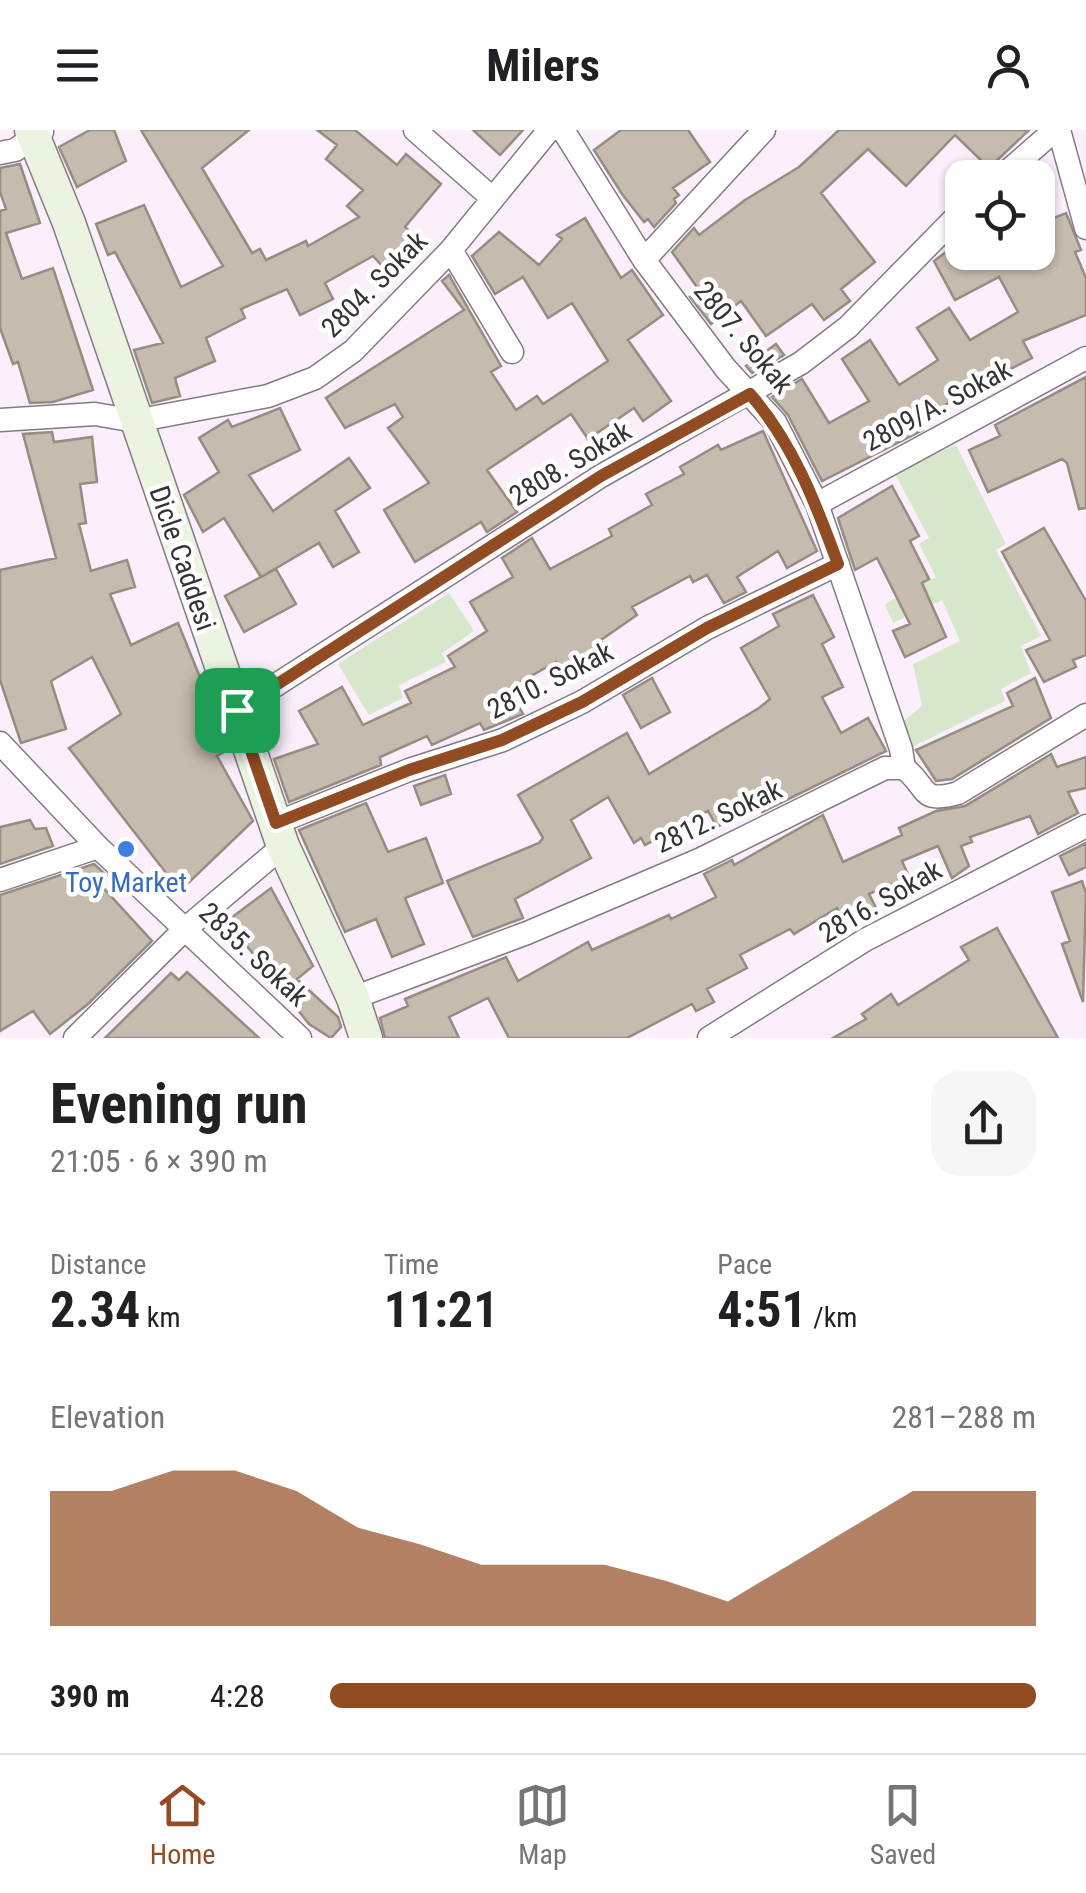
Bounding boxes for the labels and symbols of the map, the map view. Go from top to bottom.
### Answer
street label: 2804. Sokak [314,224,434,344]
street label: 2807. Sokak [687,274,800,400]
street label: 2809/A. Sokak [858,352,1017,458]
street label: 2808. Sokak [503,414,638,513]
street label: Dicle Caddesi [142,482,223,635]
street label: 2810. Sokak [482,635,619,726]
pin [195,668,280,753]
street label: 2812. Sokak [649,773,787,860]
marker: Toy Market [115,838,137,860]
street label: 2816. Sokak [813,853,948,950]
place label: Toy Market [65,866,187,899]
street label: 2835. Sokak [193,896,315,1013]

